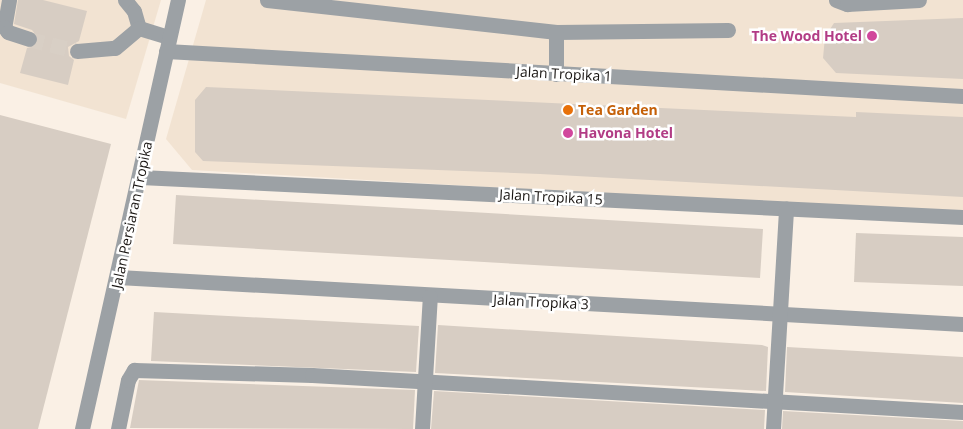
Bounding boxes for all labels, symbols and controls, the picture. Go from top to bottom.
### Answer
place label: The Wood Hotel [751,28,862,44]
marker: The Wood Hotel [866,30,878,42]
street label: Jalan Tropika 1 [516,63,612,85]
place label: Tea Garden [578,102,658,118]
marker: Tea Garden [562,104,574,116]
place label: Havona Hotel [578,125,673,141]
marker: Havona Hotel [562,127,574,139]
street label: Jalan Persiaran Tropika [108,140,156,290]
street label: Jalan Tropika 15 [499,186,603,208]
street label: Jalan Tropika 3 [493,291,589,313]

